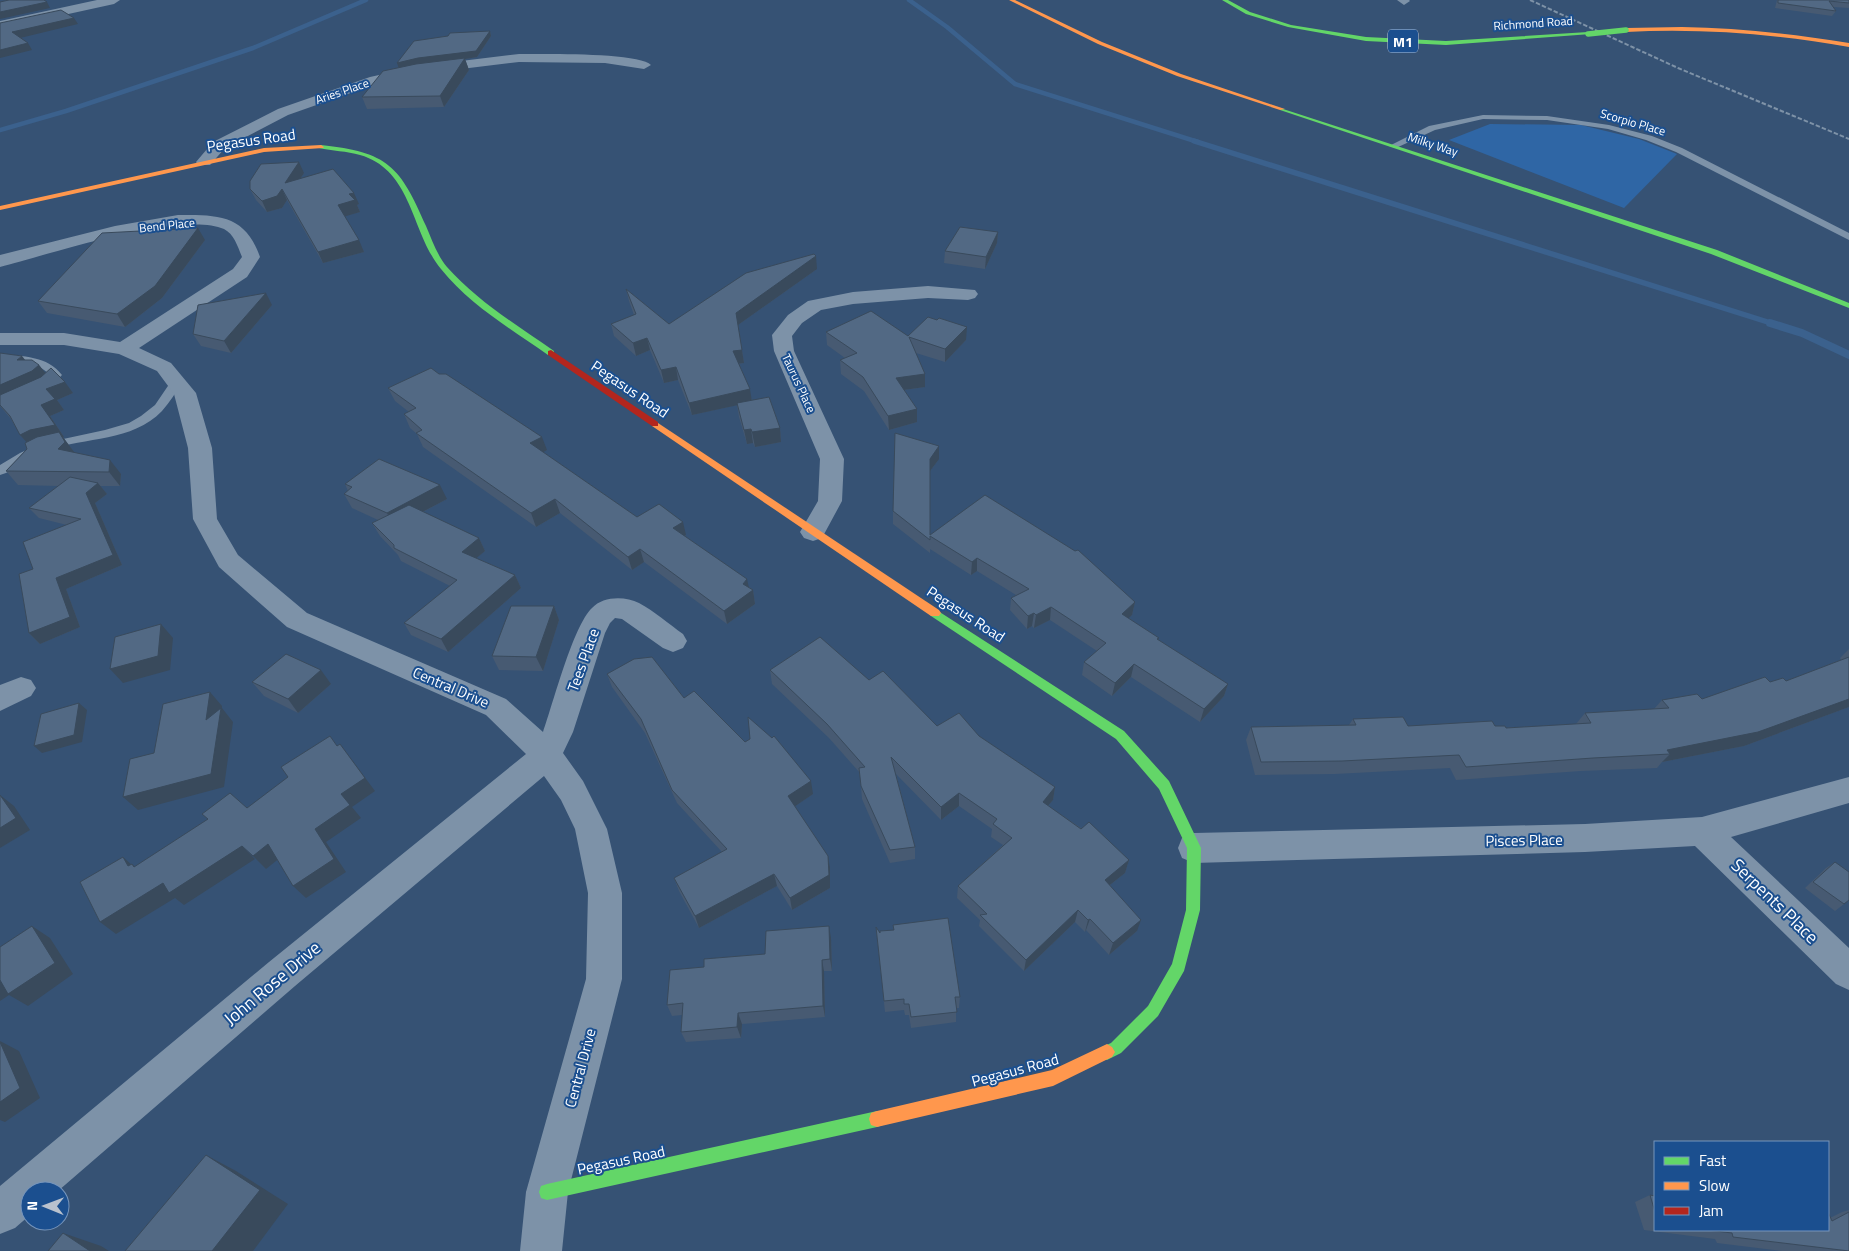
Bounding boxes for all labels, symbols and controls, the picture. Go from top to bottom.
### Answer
street label: Richmond Road [1493,11,1573,35]
road number: M1 [1388,29,1418,52]
street label: Aries Place [313,73,371,109]
street label: Scorpio Place [1598,104,1668,140]
street label: Pegasus Road [205,122,297,158]
street label: Milky Way [1405,127,1461,161]
street label: Bend Place [138,213,196,237]
street label: Taurus Place [777,350,821,416]
street label: Pegasus Road [587,354,673,424]
street label: Pegasus Road [922,580,1010,648]
street label: Tees Place [561,625,605,695]
street label: Central Drive [409,661,493,713]
street label: Pisces Place [1485,828,1563,852]
street label: Serpents Place [1725,852,1825,950]
street label: John Rose Drive [218,934,326,1032]
street label: Central Drive [558,1026,602,1110]
street label: Pegasus Road [969,1047,1061,1093]
street label: Pegasus Road [575,1139,667,1181]
legend [1654,1141,1829,1231]
text: Fast [1699,1149,1727,1172]
text: Slow [1699,1174,1730,1197]
north arrow [20,1181,70,1231]
text: Jam [1699,1199,1723,1222]
text: N [21,1201,42,1211]

